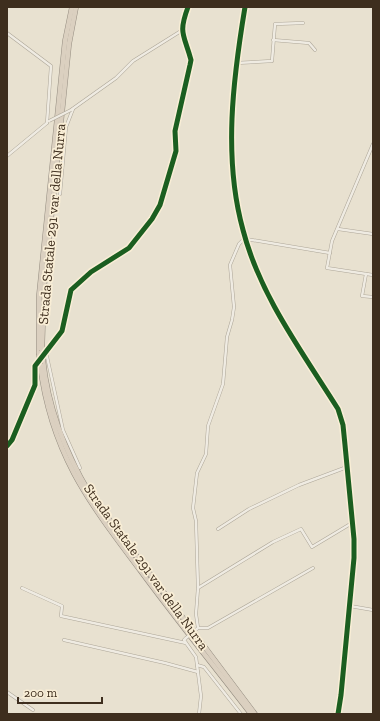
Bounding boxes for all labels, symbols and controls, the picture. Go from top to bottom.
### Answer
street label: Strada Statale 291 var della Nurra [35,123,69,325]
street label: Strada Statale 291 var della Nurra [80,481,212,654]
scale bar [18,679,102,705]
text: 200 m [24,686,58,700]

